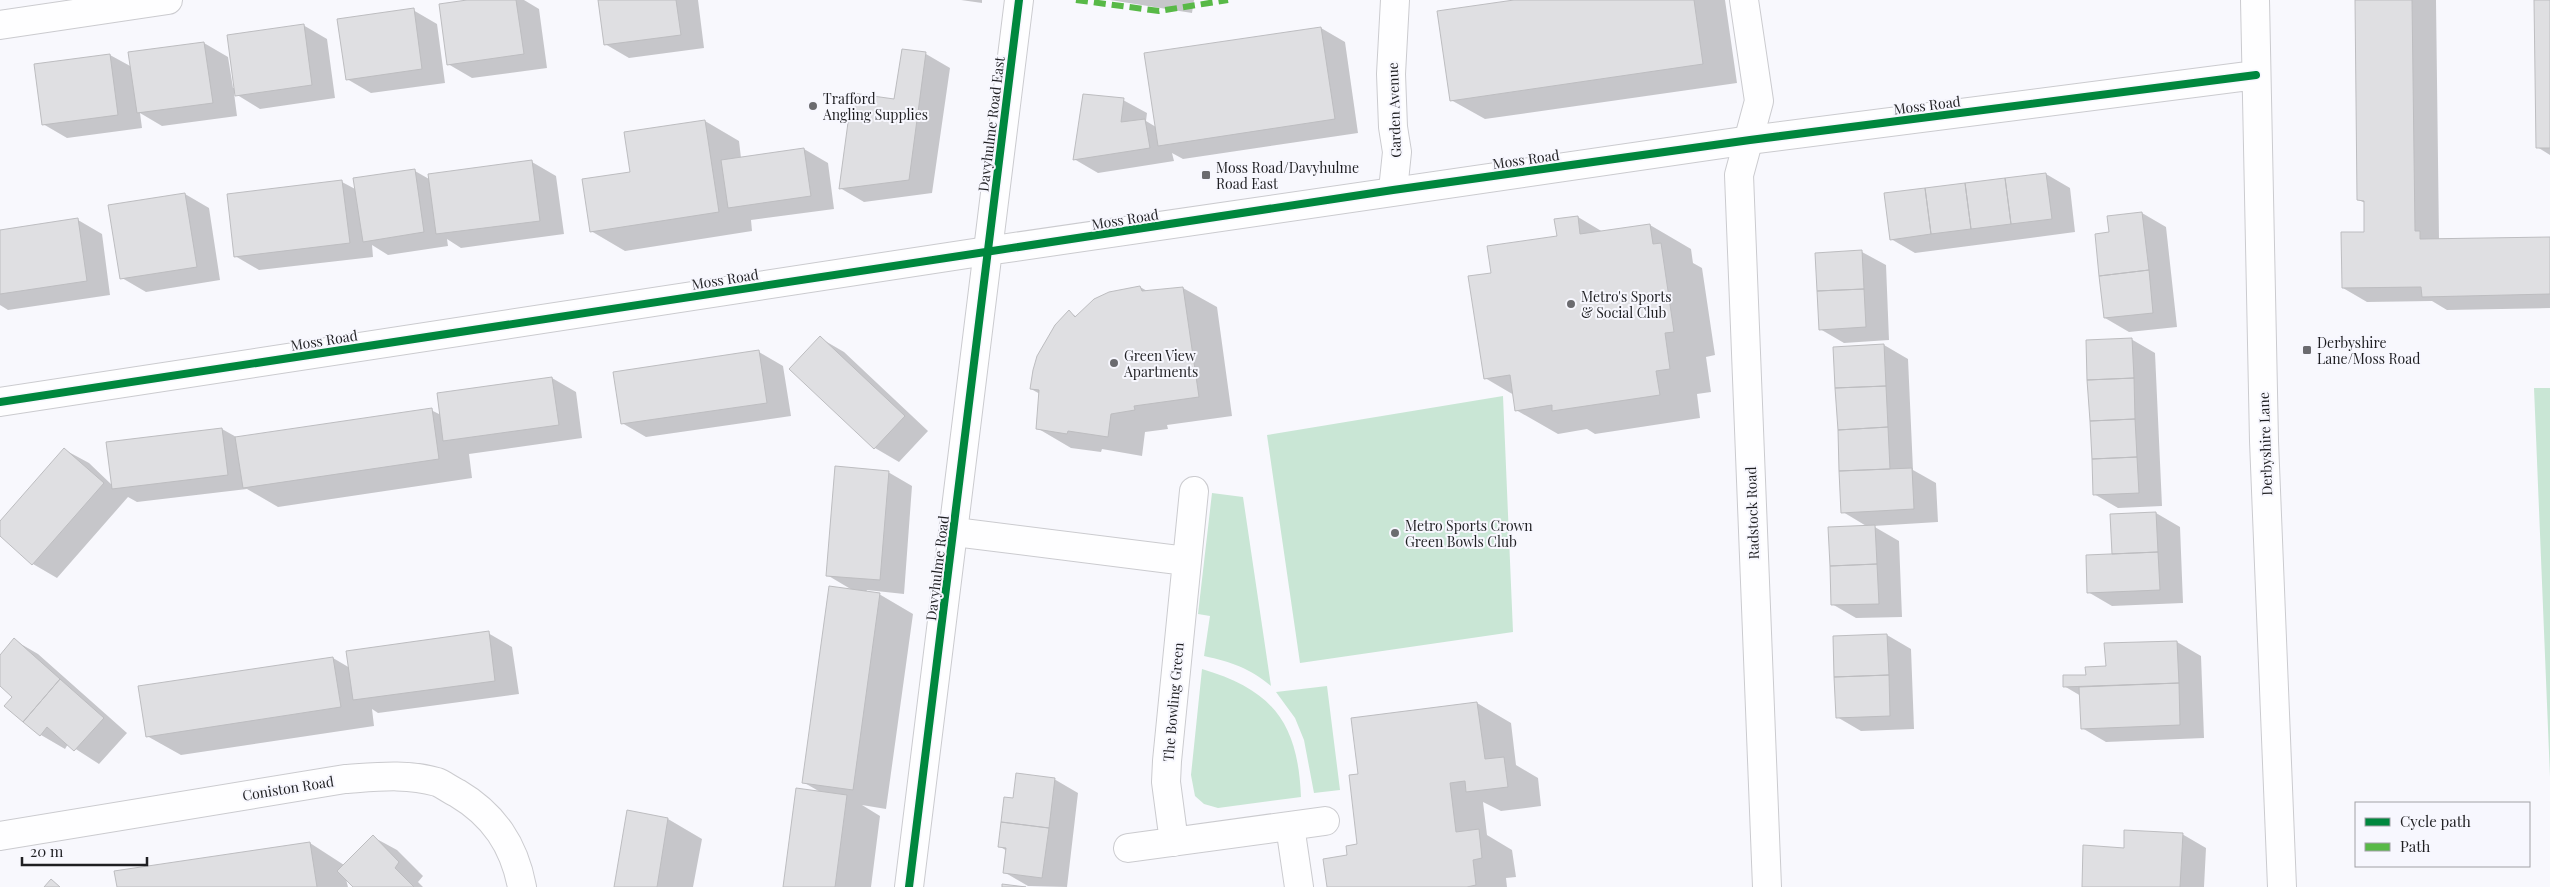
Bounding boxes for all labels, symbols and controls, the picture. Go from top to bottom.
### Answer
street label: Davyhulme Road East [973,54,1009,193]
street label: Garden Avenue [1383,62,1405,158]
place label: Trafford Angling Supplies [822,89,928,124]
street label: Moss Road [1892,91,1962,119]
marker: Trafford Angling Supplies [807,100,819,112]
street label: Moss Road [1491,145,1561,173]
place label: Moss Road/Davyhulme Road East [1216,158,1359,193]
marker: Moss Road/Davyhulme Road East [1200,169,1212,181]
street label: Moss Road [1090,204,1160,234]
street label: Moss Road [690,264,760,294]
place label: Metro's Sports & Social Club [1581,287,1672,322]
marker: Metro's Sports & Social Club [1565,298,1577,310]
street label: Moss Road [289,325,359,355]
place label: Derbyshire Lane/Moss Road [2317,333,2420,368]
marker: Derbyshire Lane/Moss Road [2301,344,2313,356]
place label: Green View Apartments [1123,346,1198,381]
marker: Green View Apartments [1108,357,1120,369]
street label: Derbyshire Lane [2254,392,2276,496]
street label: Radstock Road [1741,466,1763,560]
street label: Davyhulme Road [921,514,953,622]
place label: Metro Sports Crown Green Bowls Club [1405,516,1533,551]
marker: Metro Sports Crown Green Bowls Club [1389,527,1401,539]
street label: The Bowling Green [1158,641,1188,762]
street label: Coniston Road [241,771,335,805]
legend [2355,802,2530,867]
text: Cycle path [2400,811,2471,831]
scale bar [22,834,148,866]
text: Path [2400,836,2430,856]
text: 20 m [30,841,64,861]

